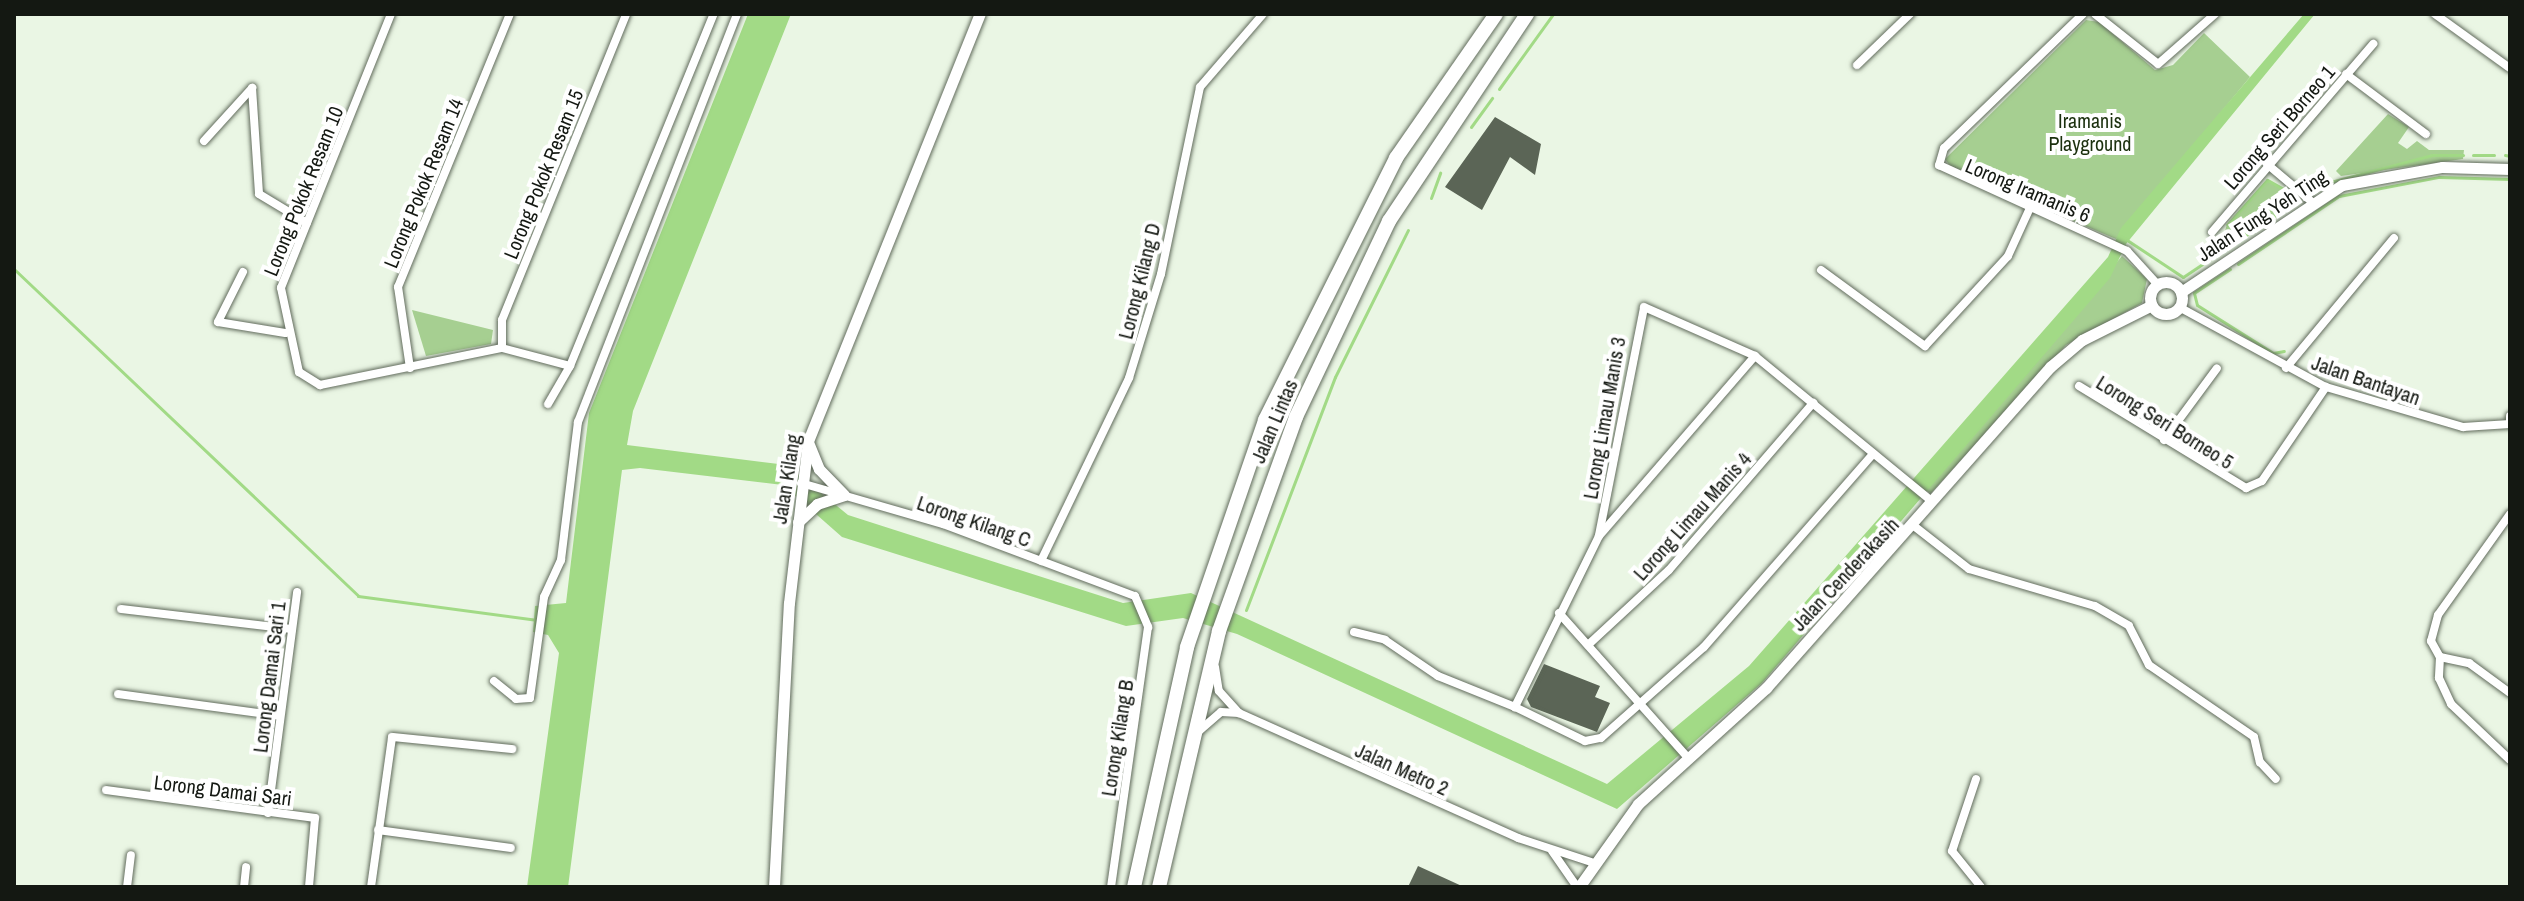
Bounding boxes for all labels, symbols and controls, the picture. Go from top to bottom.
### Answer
street label: Lorong Seri Borneo 1 [2219,60,2339,194]
street label: Lorong Pokok Resam 15 [498,86,588,262]
street label: Lorong Pokok Resam 14 [378,95,468,271]
street label: Lorong Pokok Resam 10 [258,103,348,279]
park label: Iramanis Playground [2049,108,2131,155]
street label: Lorong Iramanis 6 [1962,153,2094,227]
street label: Jalan Fung Yeh Ting [2192,164,2332,266]
street label: Lorong Kilang D [1113,221,1165,341]
street label: Lorong Limau Manis 3 [1578,335,1630,501]
street label: Jalan Bantayan [2309,350,2423,410]
street label: Lorong Seri Borneo 5 [2092,370,2238,474]
street label: Jalan Lintas [1246,376,1302,466]
street label: Jalan Kilang [767,433,805,525]
street label: Lorong Limau Manis 4 [1628,447,1756,585]
street label: Lorong Kilang C [914,490,1034,552]
street label: Jalan Cenderakasih [1786,512,1904,636]
street label: Lorong Damai Sari 1 [248,600,290,754]
street label: Lorong Kilang B [1096,678,1138,798]
street label: Jalan Metro 2 [1352,738,1452,800]
street label: Lorong Damai Sari [153,770,293,810]

